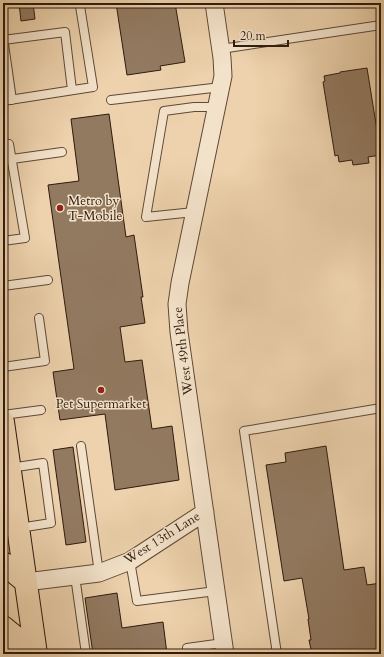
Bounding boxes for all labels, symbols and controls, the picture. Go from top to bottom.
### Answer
scale bar [234,22,288,48]
text: 20 m [240,28,267,44]
place label: Metro by T-Mobile [68,192,123,225]
marker: Metro by T-Mobile [55,203,65,213]
street label: West 49th Place [169,306,197,397]
marker: Pet Supermarket [96,385,106,395]
place label: Pet Supermarket [56,395,146,413]
street label: West 13th Lane [119,507,204,569]

